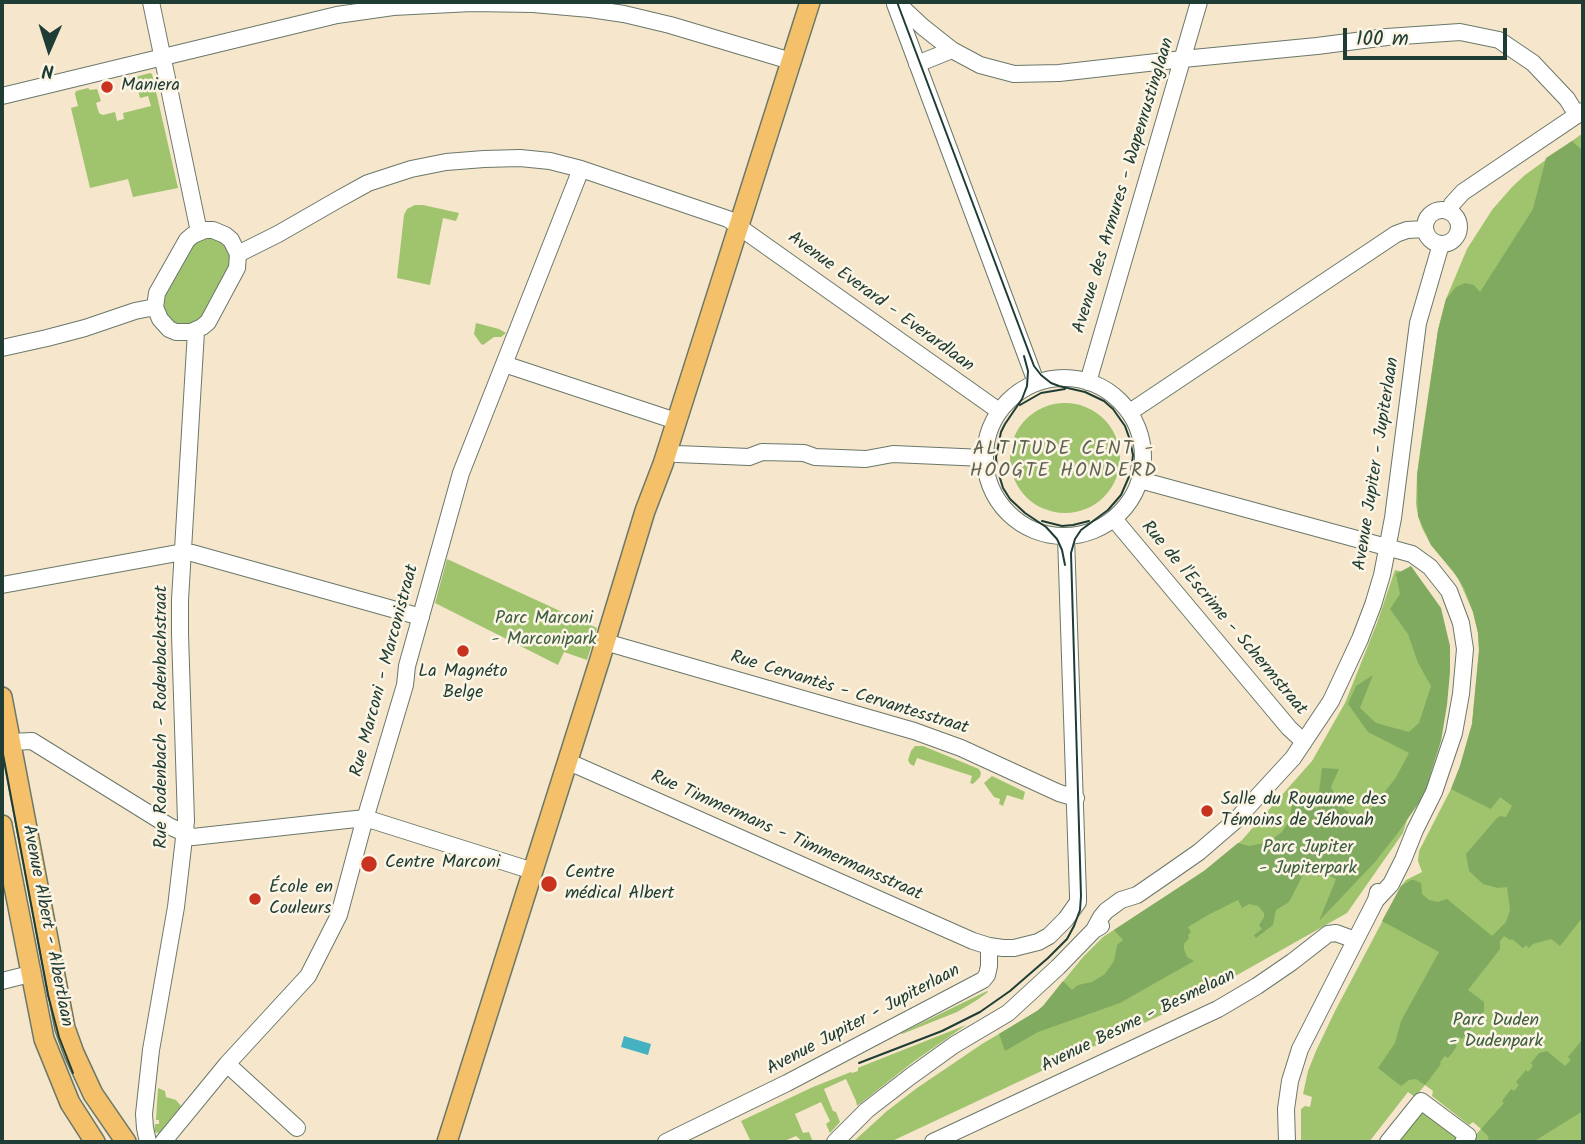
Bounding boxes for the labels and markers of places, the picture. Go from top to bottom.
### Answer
place label: Maniera [121,76,180,98]
marker: Maniera [99,79,115,95]
marker: La Magnéto Belge [455,643,471,659]
place label: La Magnéto Belge [418,662,508,704]
place label: Salle du Royaume des Témoins de Jéhovah [1221,790,1387,832]
marker: Salle du Royaume des Témoins de Jéhovah [1199,803,1215,819]
place label: Centre Marconi [385,853,500,875]
marker: Centre Marconi [359,854,379,874]
place label: Centre médical Albert [565,863,674,906]
marker: Centre médical Albert [539,874,559,894]
place label: École en Couleurs [269,878,333,920]
marker: École en Couleurs [247,891,263,907]

